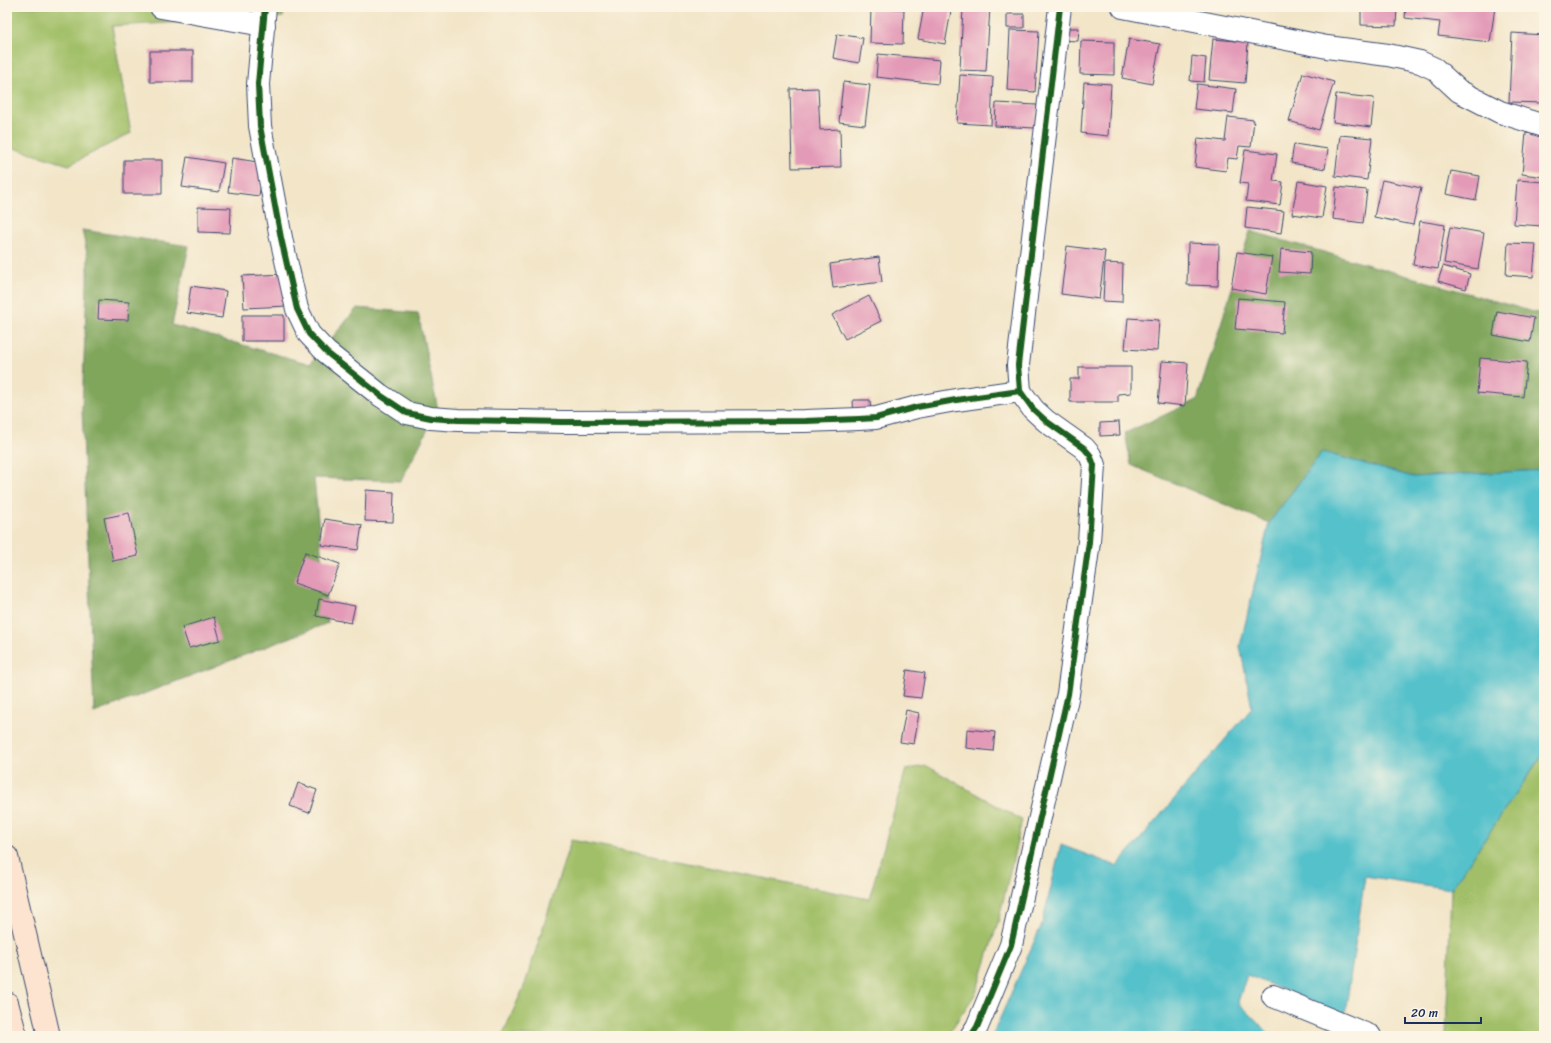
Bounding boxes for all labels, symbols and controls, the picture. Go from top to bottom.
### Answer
scale bar [1405,999,1481,1025]
text: 20 m [1411,1002,1438,1024]

